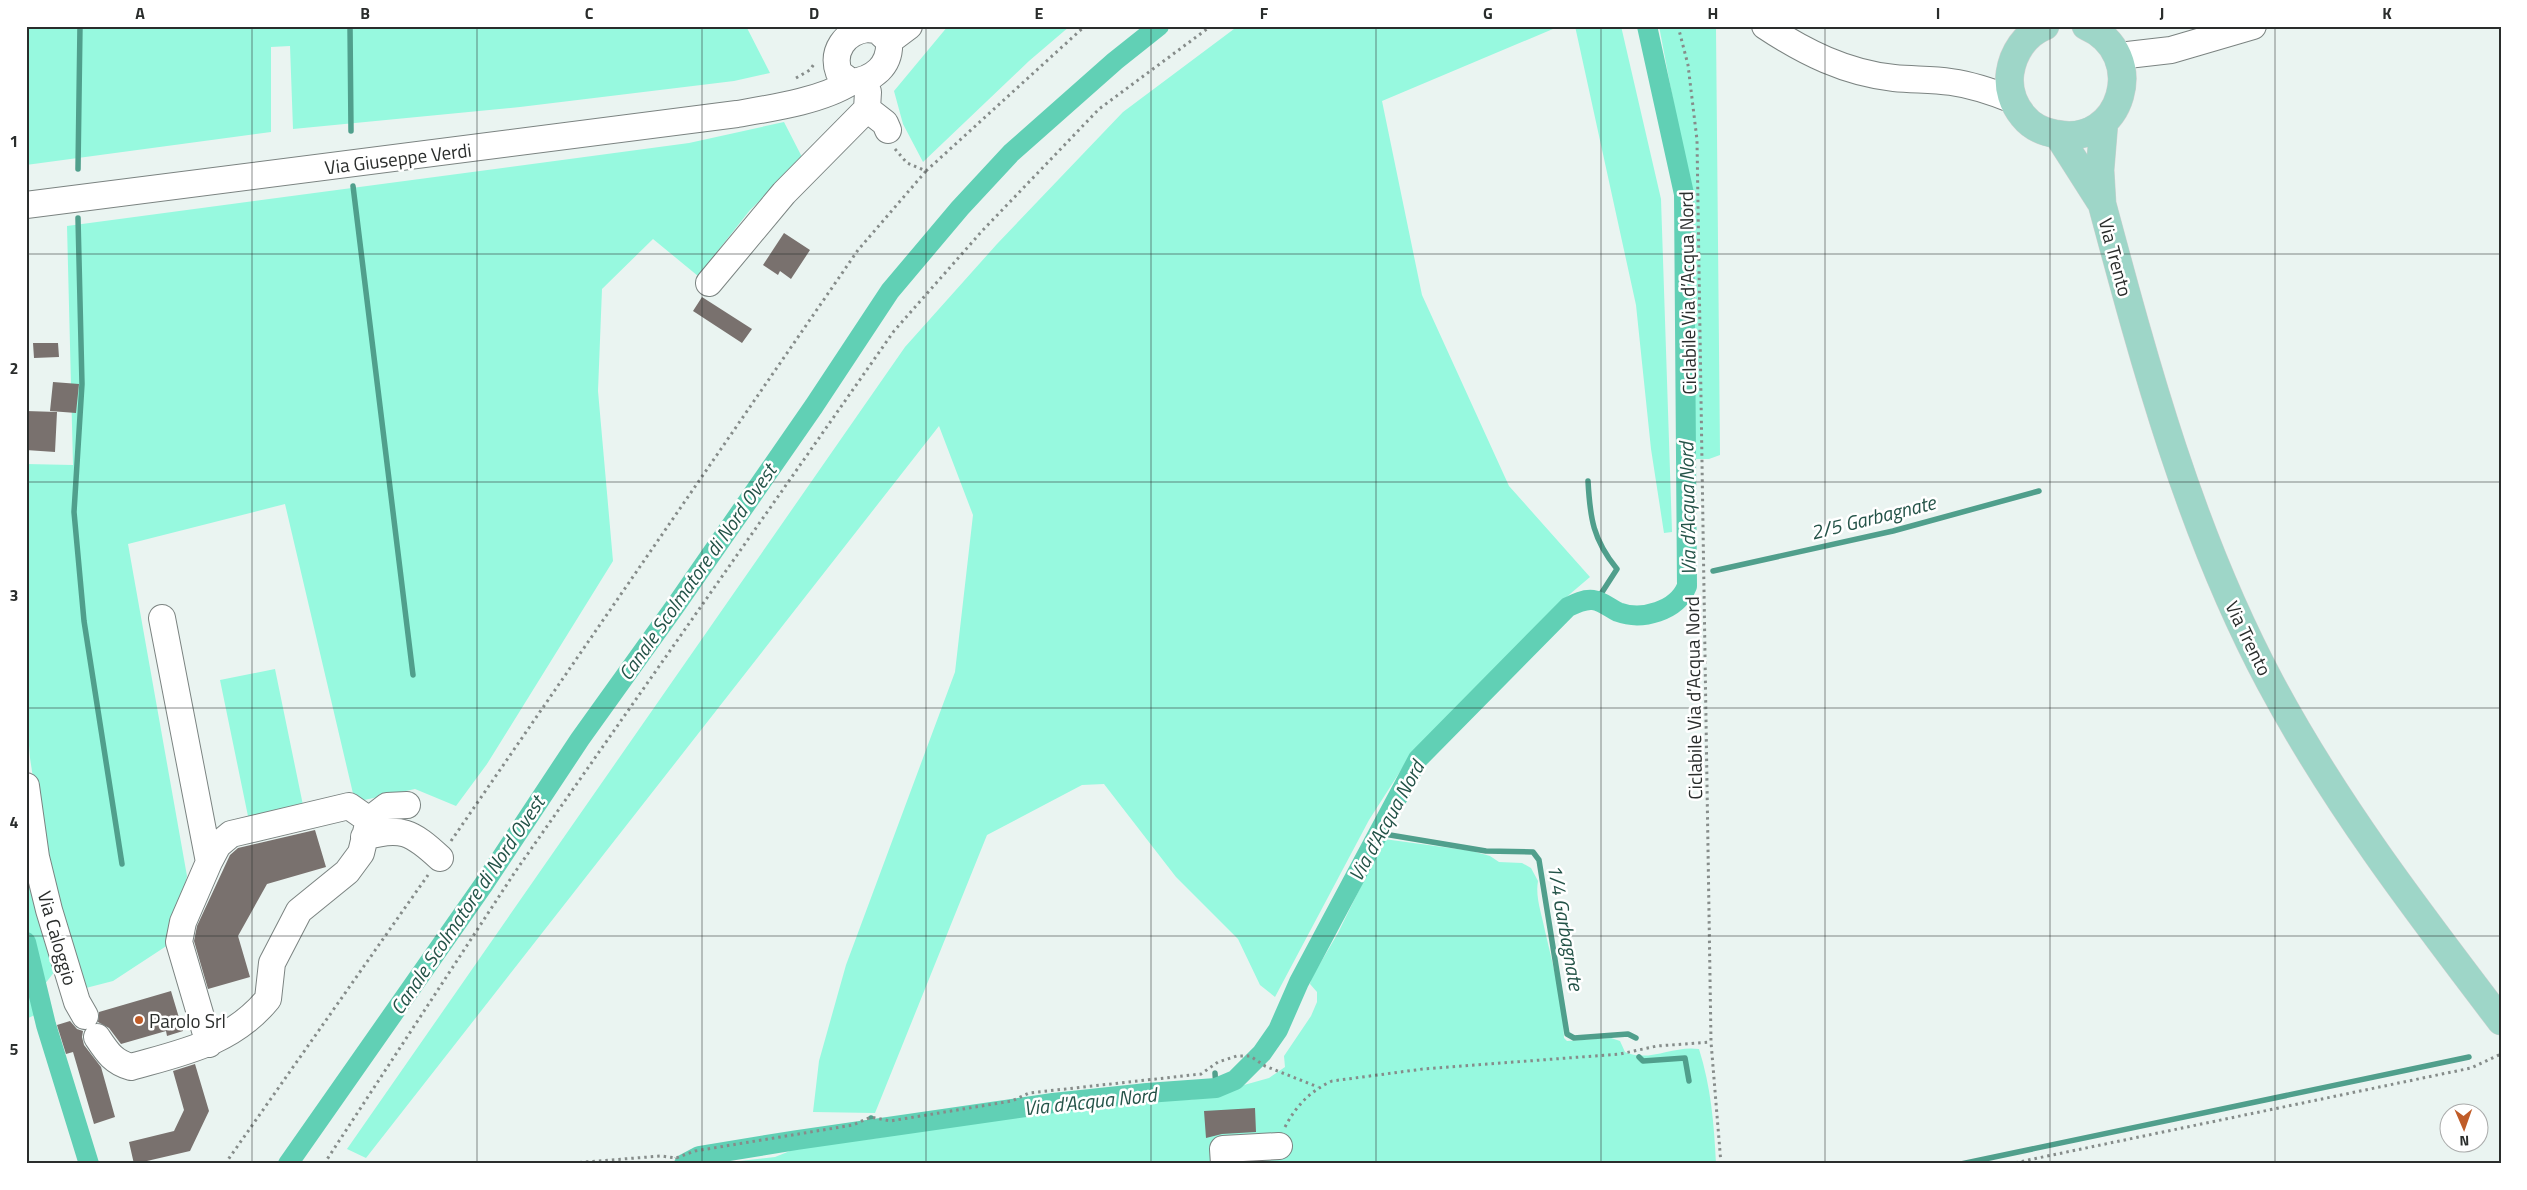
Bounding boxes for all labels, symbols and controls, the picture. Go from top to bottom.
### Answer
text: A [135,1,145,25]
text: B [360,1,370,25]
text: C [585,1,594,25]
text: D [809,1,819,25]
text: E [1035,1,1044,25]
text: F [1260,1,1269,25]
text: G [1483,1,1493,25]
text: H [1708,1,1718,25]
text: I [1936,1,1940,25]
text: J [2160,1,2164,25]
text: K [2382,1,2392,25]
text: 1 [10,129,18,153]
street label: Via Giuseppe Verdi [323,135,473,181]
street label: Ciclabile Via d’Acqua Nord [1671,191,1703,395]
street label: Via Trento [2092,215,2140,299]
text: 2 [10,356,18,380]
water label: Via d'Acqua Nord [1670,440,1704,576]
water label: Canale Scolmatore di Nord Ovest [610,455,785,687]
water label: 2/5 Garbagnate [1807,486,1940,548]
text: 3 [10,583,18,607]
street label: Ciclabile Via d’Acqua Nord [1677,596,1709,800]
street label: Via Trento [2218,596,2280,680]
water label: Via d'Acqua Nord [1340,753,1433,887]
water label: Canale Scolmatore di Nord Ovest [382,787,554,1021]
text: 4 [10,810,19,834]
water label: 1/4 Garbagnate [1540,861,1593,994]
street label: Via Caloggio [31,887,85,989]
place label: Parolo Srl [149,1006,226,1035]
marker: Parolo Srl [133,1014,145,1026]
text: 5 [10,1037,19,1061]
water label: Via d'Acqua Nord [1022,1078,1160,1123]
north arrow [2440,1102,2490,1152]
text: N [2459,1131,2470,1152]

